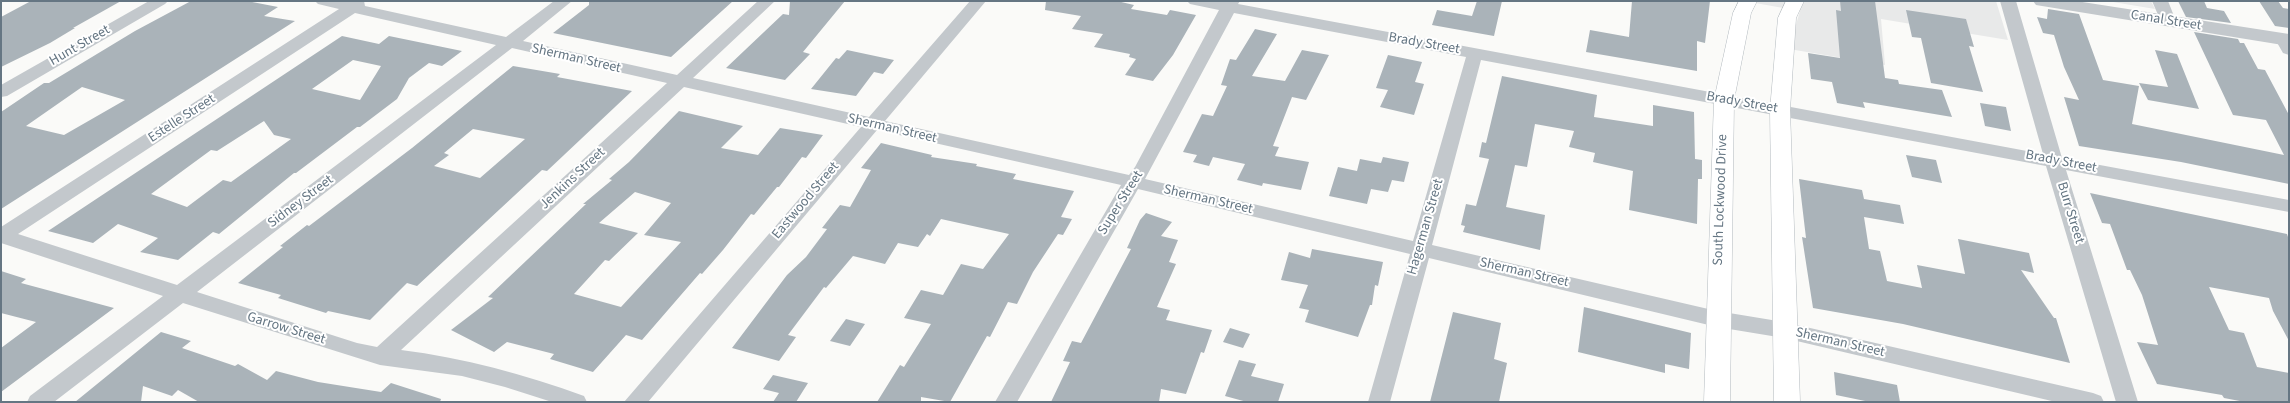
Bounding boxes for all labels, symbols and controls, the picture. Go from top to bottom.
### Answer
street label: Canal Street [2130,7,2202,35]
street label: Hunt Street [47,22,113,70]
street label: Brady Street [1387,29,1461,59]
street label: Sherman Street [530,41,622,77]
street label: Brady Street [1705,88,1779,118]
street label: Estelle Street [145,91,219,147]
street label: Sherman Street [846,111,938,147]
street label: South Lockwood Drive [1710,134,1732,266]
street label: Jenkins Street [537,145,609,213]
street label: Brady Street [2024,147,2098,177]
street label: Eastwood Street [769,159,843,243]
street label: Super Street [1095,168,1147,238]
street label: Sidney Street [265,172,337,232]
street label: Hagerman Street [1404,177,1448,277]
street label: Burr Street [2053,180,2087,246]
street label: Sherman Street [1162,182,1254,218]
street label: Sherman Street [1478,255,1570,291]
street label: Garrow Street [245,309,327,349]
street label: Sherman Street [1794,325,1886,361]

